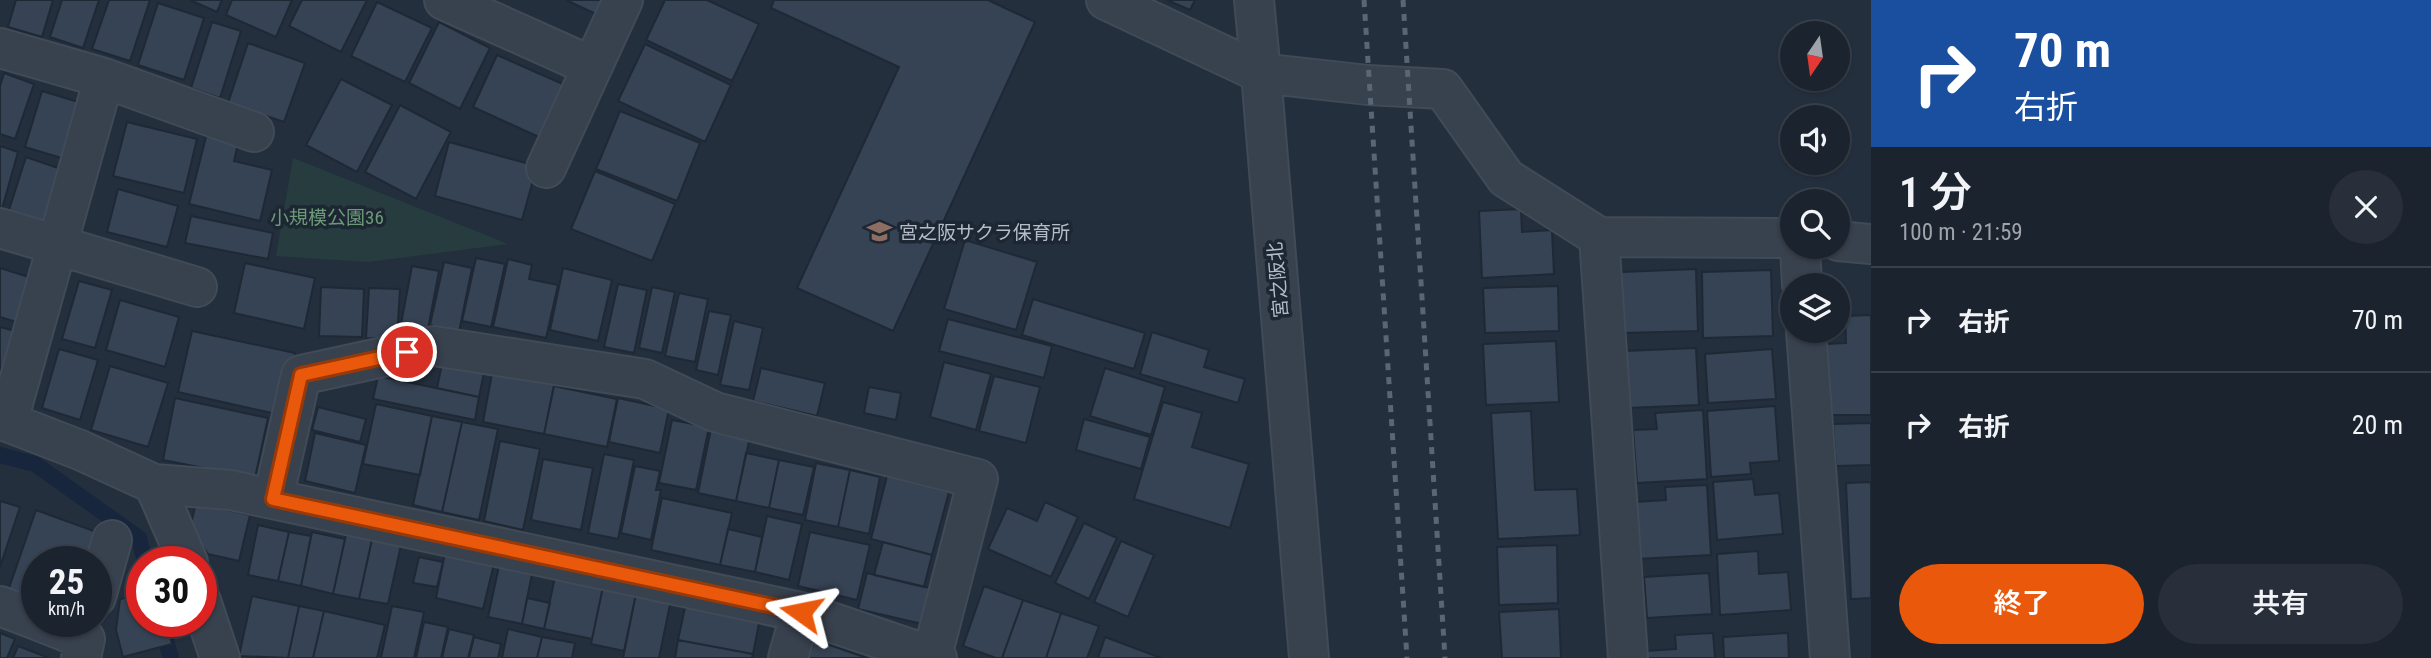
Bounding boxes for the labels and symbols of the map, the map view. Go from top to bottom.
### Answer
north arrow [1780,21,1850,91]
park label: 小規模公園36 [270,206,384,229]
school or university icon: 宮之阪サクラ保育所 [865,218,893,246]
place label: 宮之阪サクラ保育所 [899,221,1070,244]
street label: 宮之阪北 [1263,241,1293,319]
pin [377,322,437,382]
speed limit sign: 30 [126,546,217,637]
position arrow [764,575,838,649]

